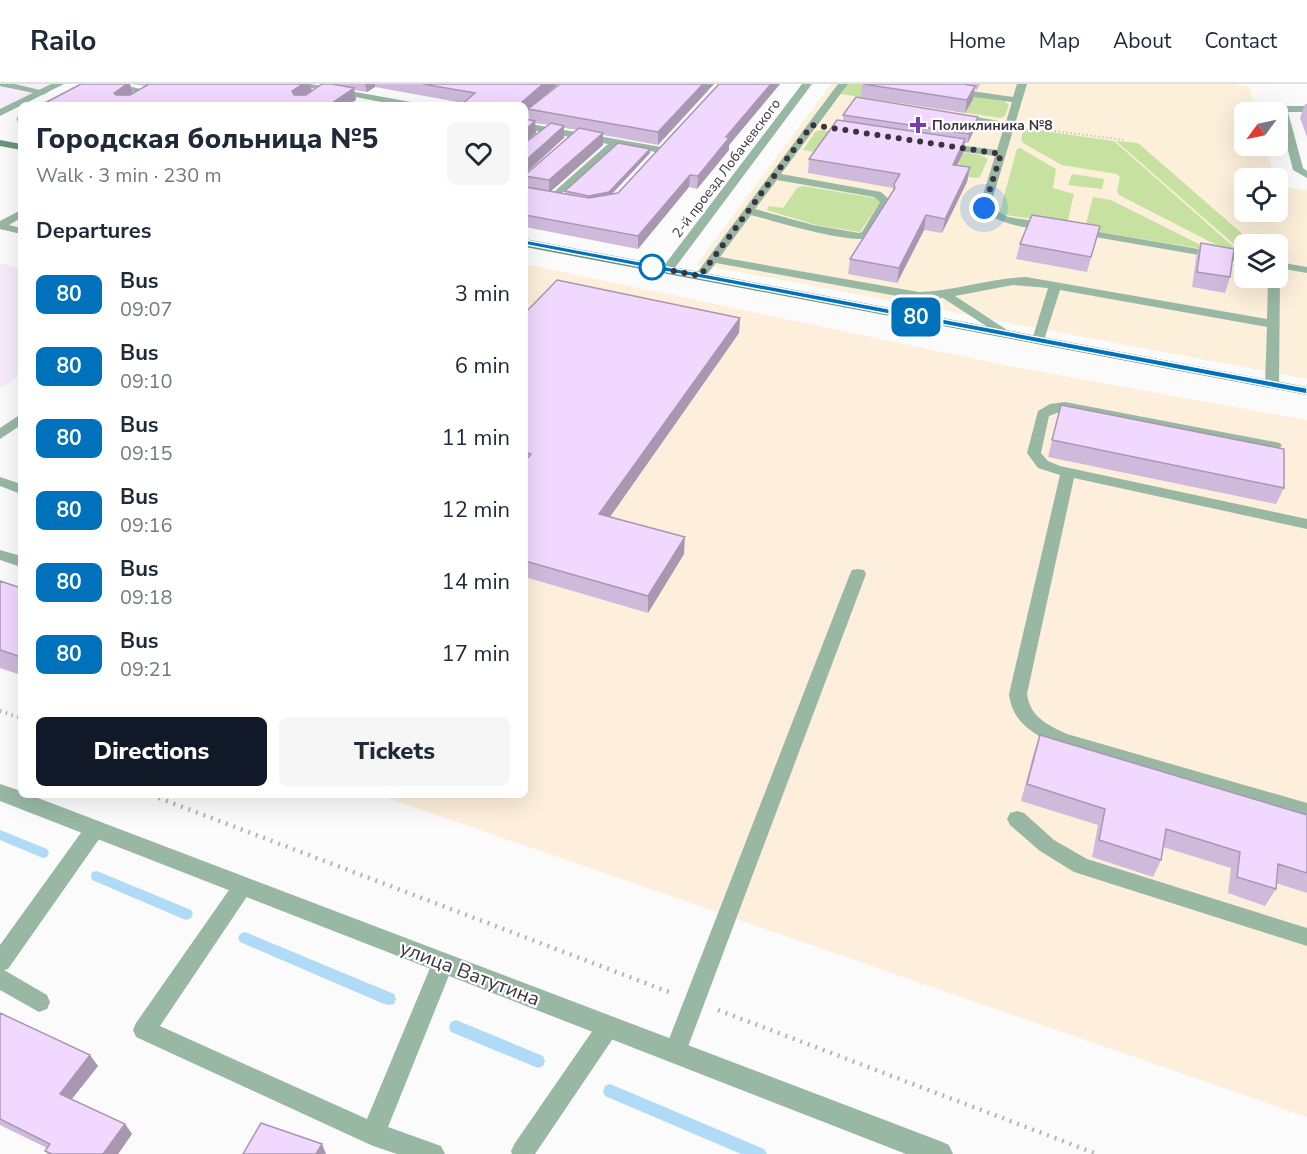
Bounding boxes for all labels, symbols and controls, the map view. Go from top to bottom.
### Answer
text: Railo [30,22,96,60]
text: Home [949,27,1006,55]
text: Map [1039,27,1080,55]
text: About [1113,27,1171,55]
text: Contact [1204,27,1277,55]
street label: 2-й проезд Лобачевского [668,95,785,242]
north arrow [1234,102,1288,156]
map controls [1234,102,1288,288]
marker: Поликлиника №8 [909,116,927,134]
place label: Поликлиника №8 [932,116,1053,135]
text: Городская больница №5 [36,120,378,158]
button: heart [447,122,510,185]
text: Walk · 3 min · 230 m [36,162,222,189]
button: locate [1234,168,1288,222]
your location [969,193,999,223]
text: Departures [36,216,151,246]
button: layers [1234,234,1288,288]
unlabelled marker [639,254,665,280]
text: Bus [120,266,159,296]
text: 3 min [455,279,510,309]
text: 80 [56,280,82,308]
text: 09:07 [120,296,173,323]
line badge: 80 [889,298,943,336]
text: 80 [903,303,929,331]
text: Bus [120,338,159,368]
text: 6 min [455,351,510,381]
text: 80 [56,352,82,380]
text: 09:10 [120,368,173,395]
text: Bus [120,410,159,440]
text: 11 min [442,423,510,453]
text: 80 [56,424,82,452]
text: 09:15 [120,440,173,467]
text: Bus [120,482,159,512]
text: 12 min [442,495,510,525]
text: 80 [56,496,82,524]
text: 09:16 [120,512,173,539]
text: Bus [120,554,159,584]
text: 14 min [442,567,510,597]
text: 80 [56,568,82,596]
text: 09:18 [120,584,173,611]
text: Bus [120,626,159,656]
text: 17 min [442,639,510,669]
text: 80 [56,640,82,668]
text: 09:21 [120,656,173,683]
button: Directions [36,717,267,786]
button: Tickets [279,717,510,786]
street label: улица Ватутина [396,934,544,1013]

